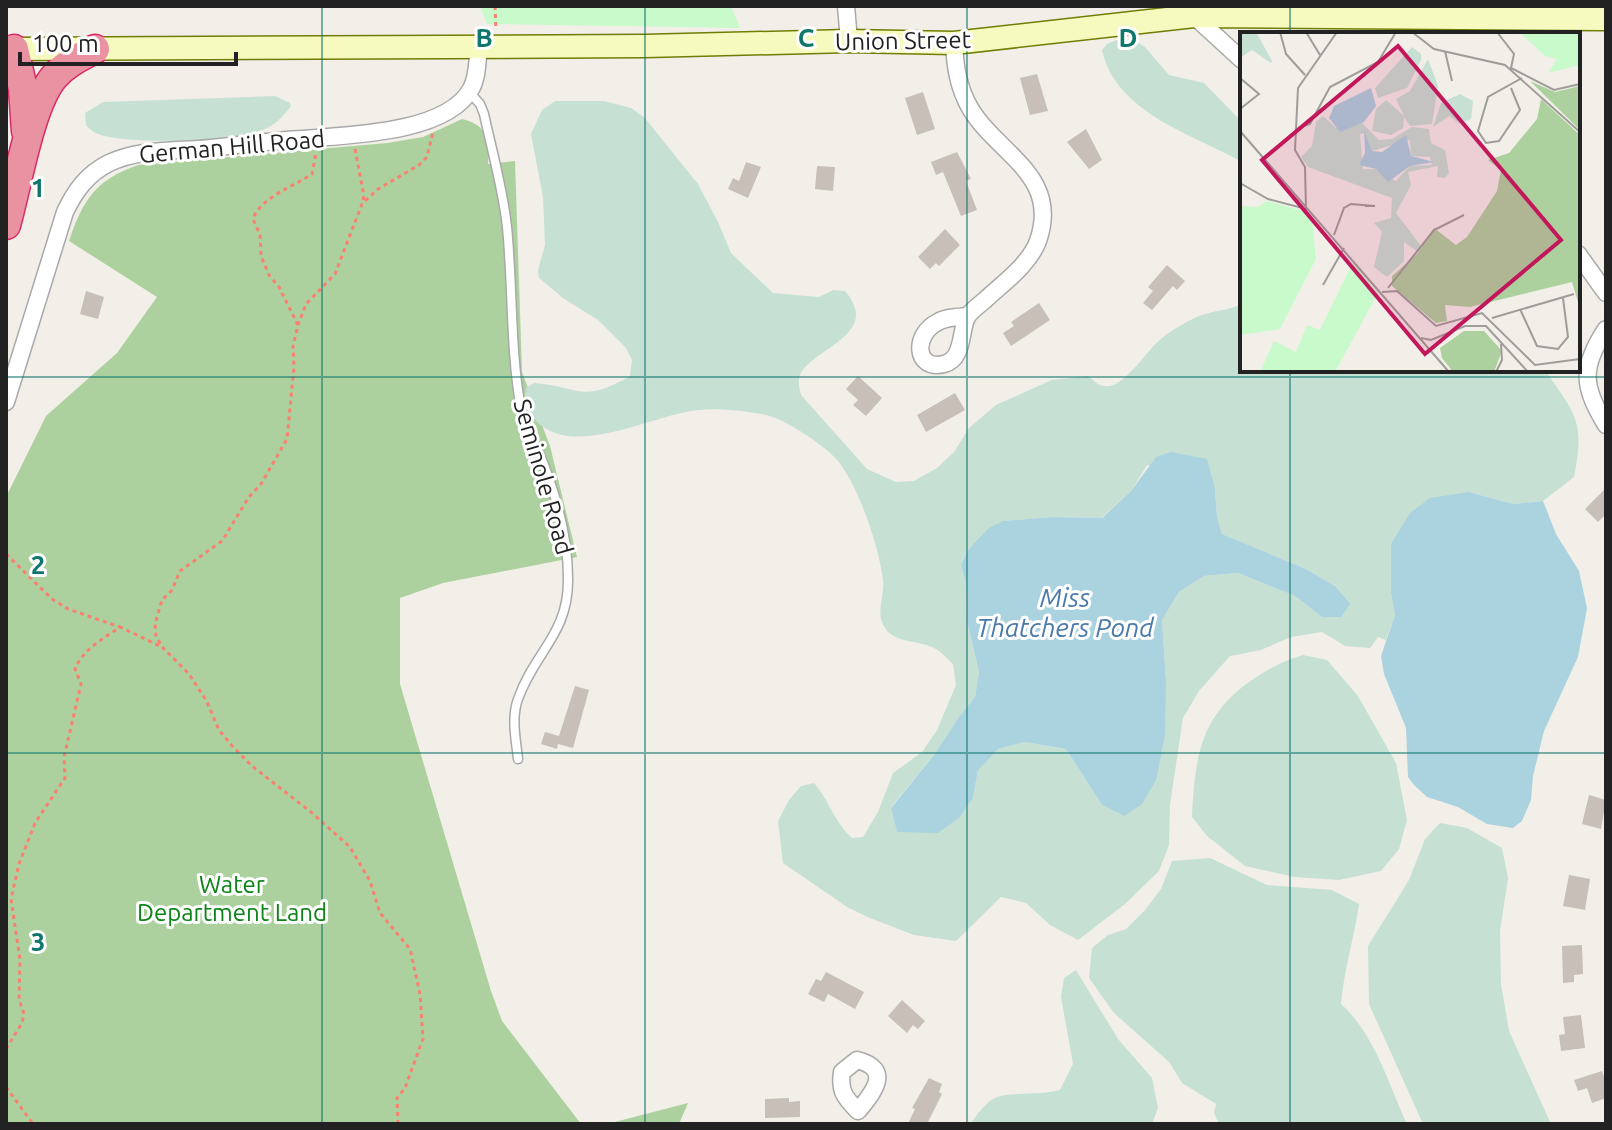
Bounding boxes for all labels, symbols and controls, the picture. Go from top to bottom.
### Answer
scale bar [20,16,236,66]
text: B [475,23,493,52]
text: C [798,23,815,52]
text: D [1119,23,1137,52]
street label: Union Street [835,26,972,55]
text: 100 m [32,30,99,57]
inset map [1240,32,1580,372]
street label: German Hill Road [138,125,326,168]
text: 1 [31,173,45,202]
street label: Seminole Road [508,396,579,558]
text: 2 [31,550,45,579]
water label: Miss Thatchers Pond [976,583,1155,642]
park label: Water Department Land [137,871,327,926]
text: 3 [31,927,45,956]

